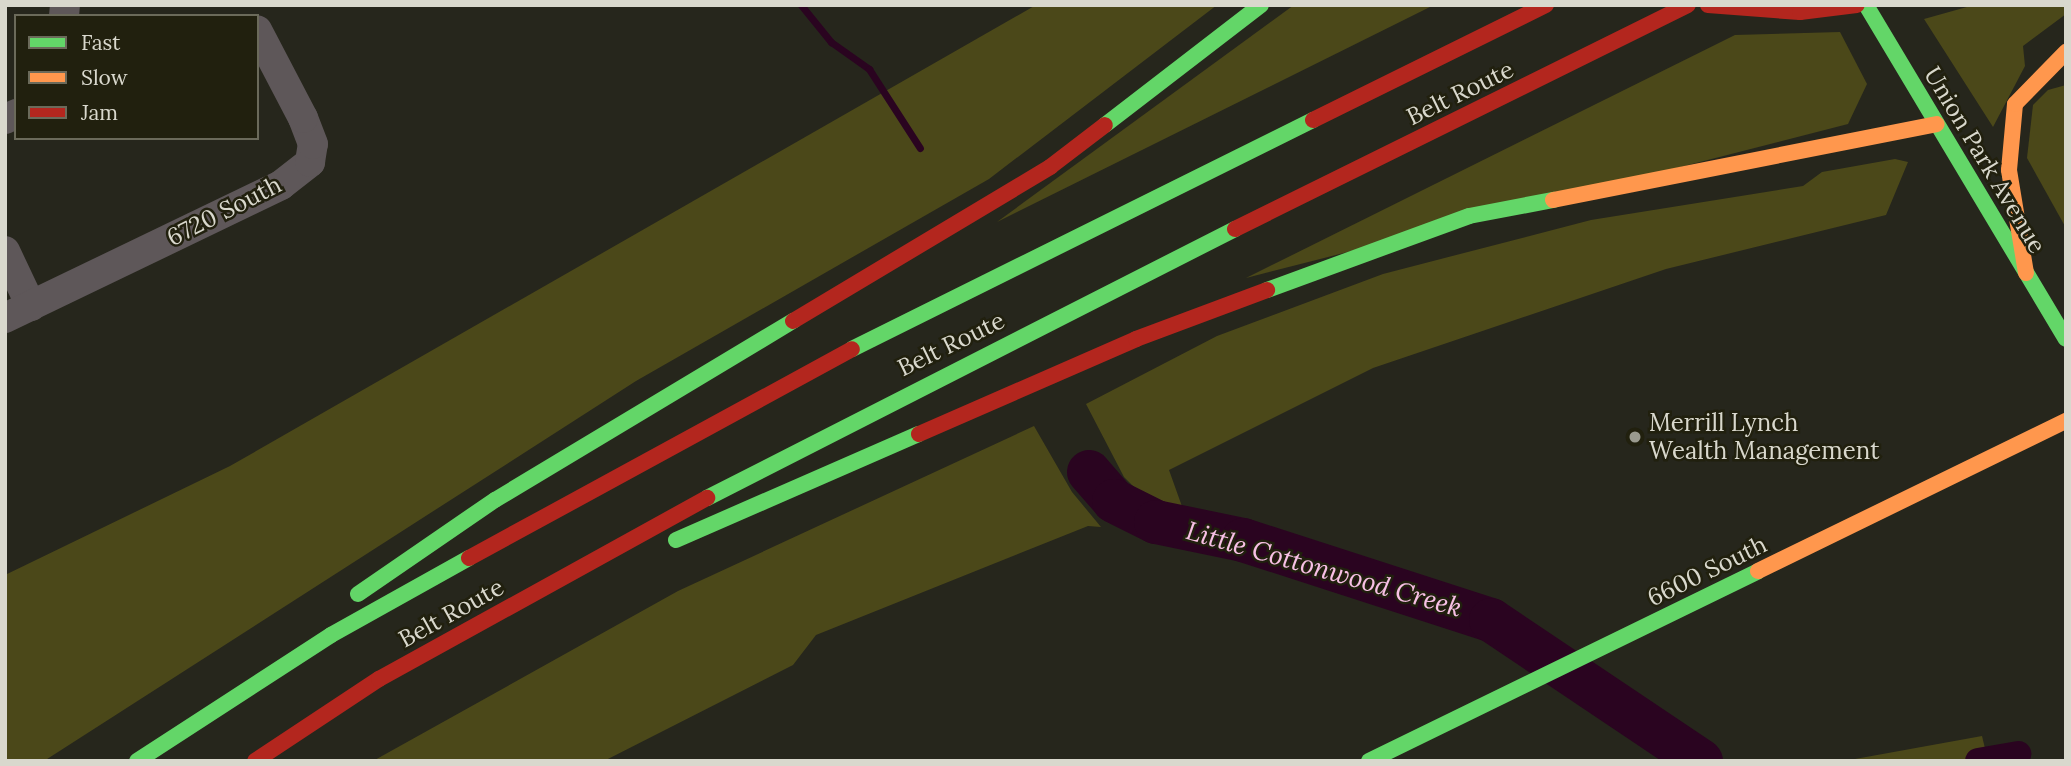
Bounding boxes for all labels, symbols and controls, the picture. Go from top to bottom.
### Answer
legend [14,14,259,140]
text: Fast [81,29,120,56]
street label: Belt Route [1402,55,1518,131]
street label: Union Park Avenue [1918,62,2052,258]
text: Slow [81,64,128,91]
text: Jam [81,99,118,126]
street label: 6720 South [162,170,286,252]
street label: Belt Route [893,306,1009,382]
place label: Merrill Lynch Wealth Management [1649,409,1879,465]
marker: Merrill Lynch Wealth Management [1627,429,1643,445]
water label: Little Cottonwood Creek [1182,515,1466,623]
street label: 6600 South [1642,530,1772,612]
street label: Belt Route [393,572,509,654]

